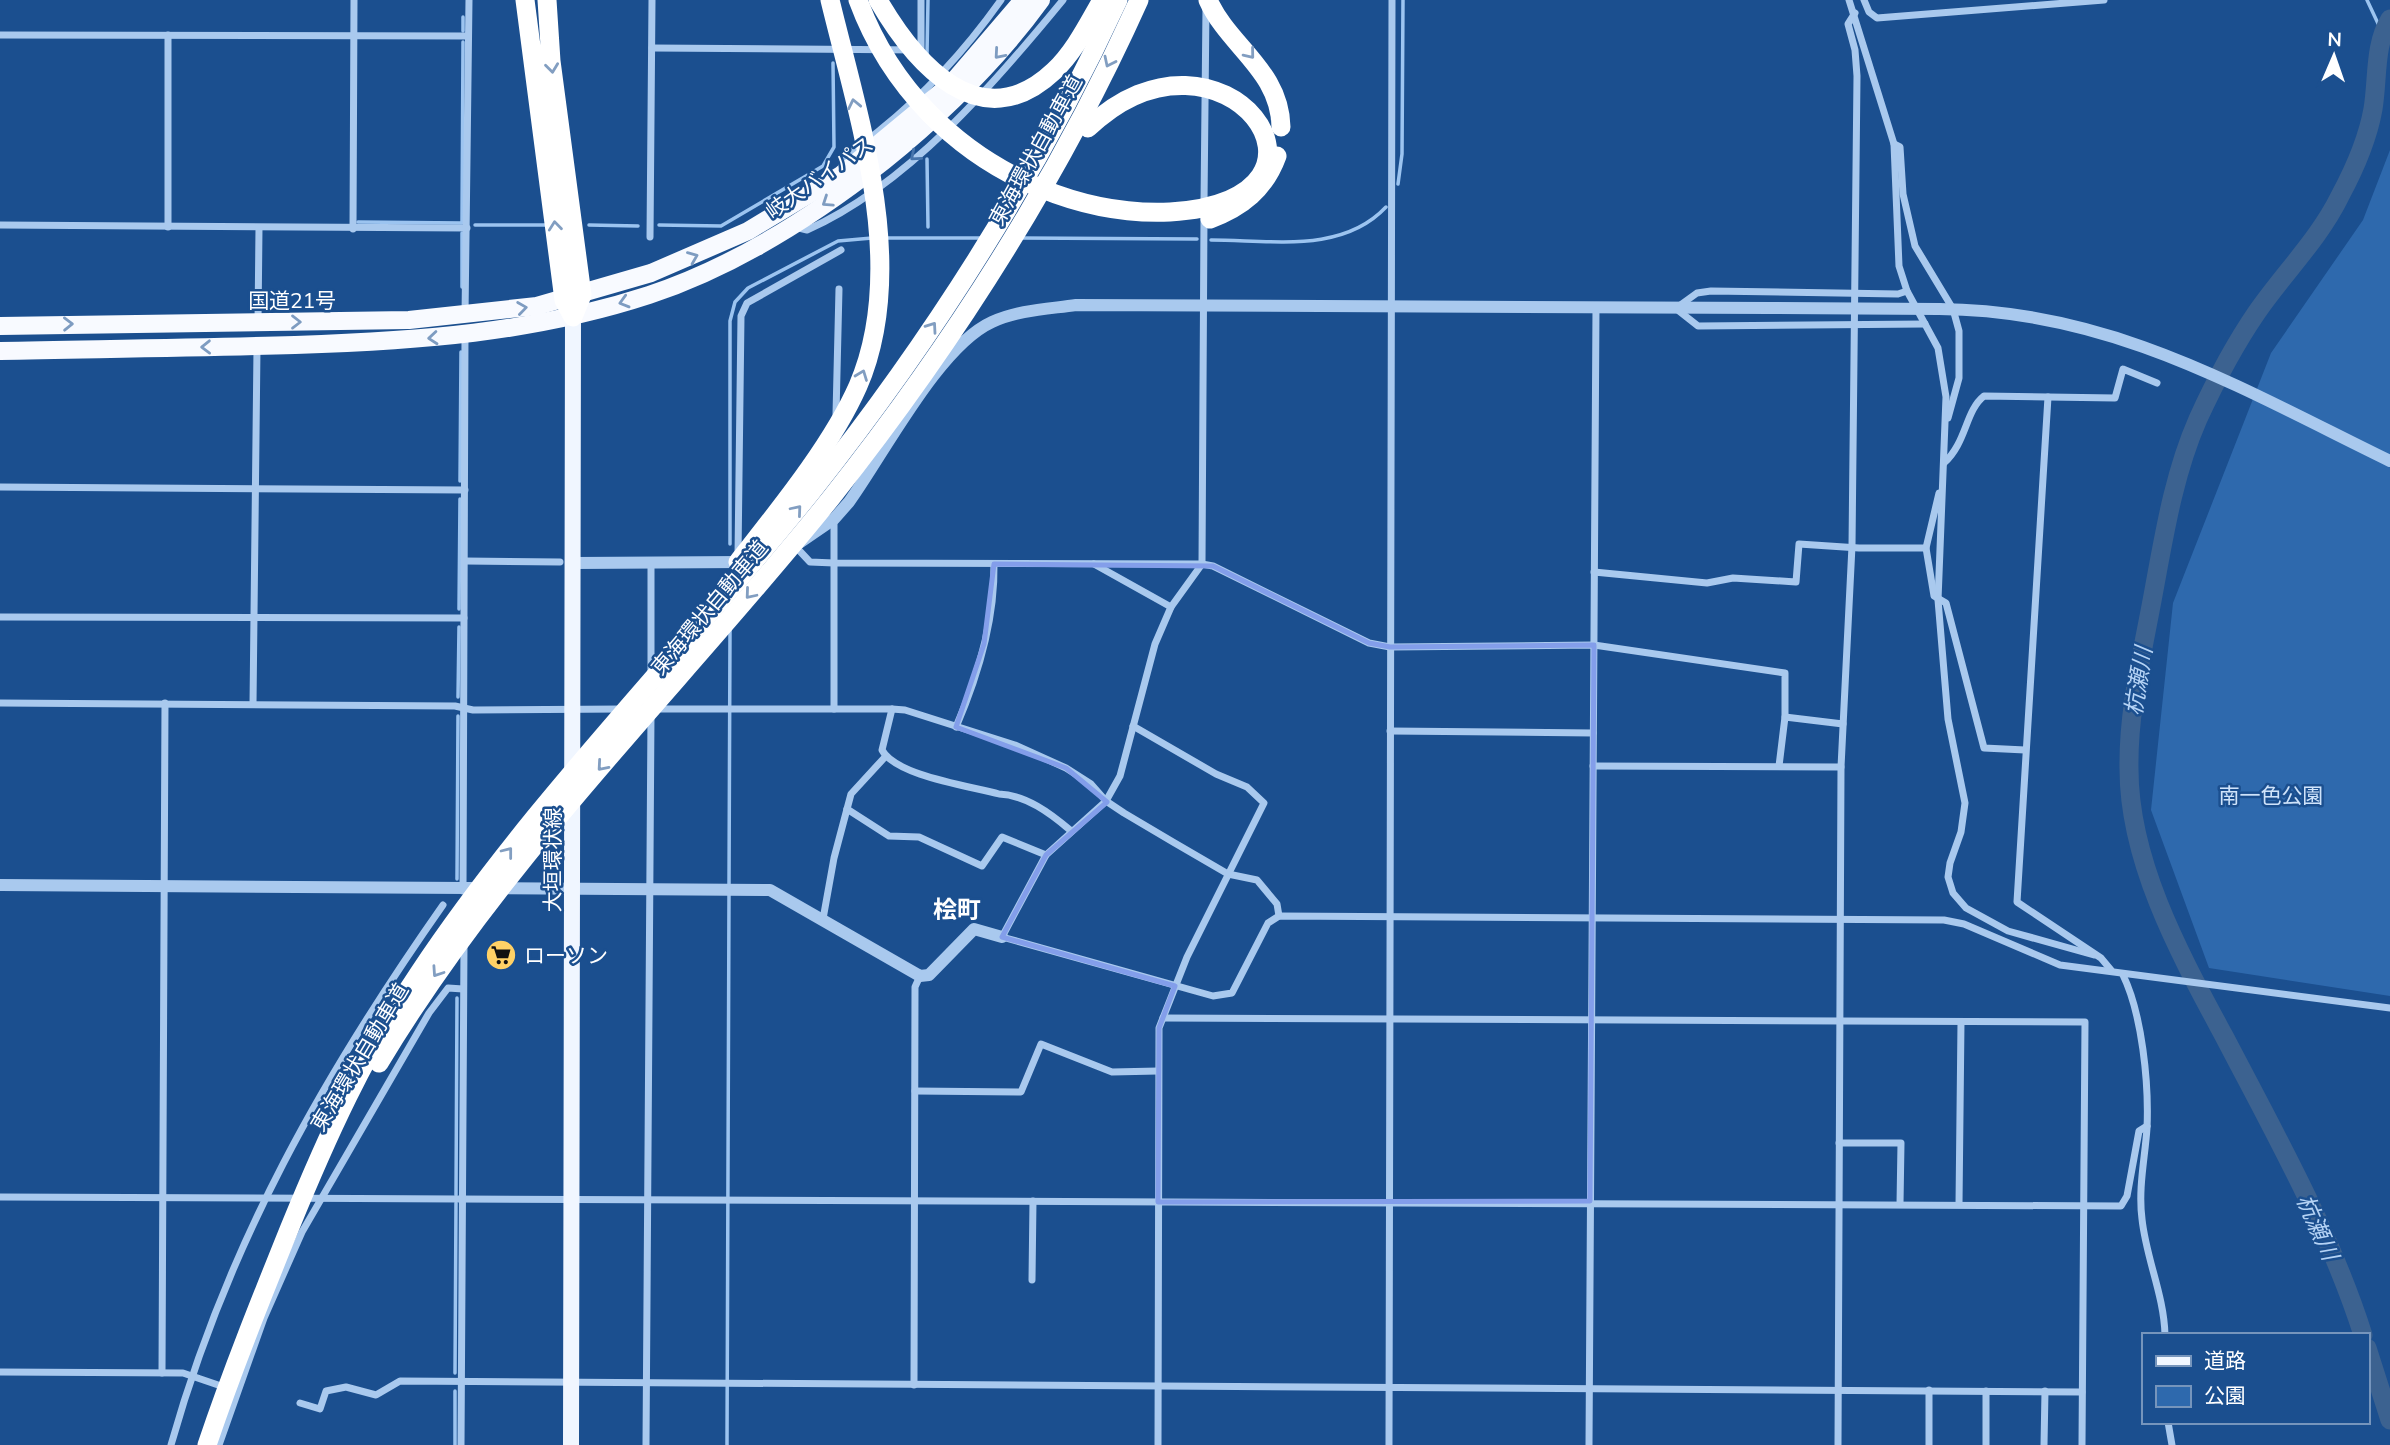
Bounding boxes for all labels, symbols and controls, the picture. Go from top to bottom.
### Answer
north arrow [2299,21,2369,91]
text: N [2327,27,2342,51]
one-way arrow [995,46,1007,59]
one-way arrow [1241,46,1254,58]
one-way arrow [1104,55,1118,67]
one-way arrow [545,62,560,74]
street label: 東海環状自動車道 [983,70,1087,230]
one-way arrow [848,98,863,110]
street label: 岐大バイパス [760,130,878,224]
one-way arrow [911,148,924,160]
one-way arrow [822,194,835,207]
one-way arrow [548,220,563,232]
one-way arrow [686,252,698,266]
street label: 国道21号 [248,287,336,313]
one-way arrow [618,294,630,309]
one-way arrow [517,300,528,315]
one-way arrow [291,314,301,330]
one-way arrow [63,316,74,332]
one-way arrow [924,322,936,335]
one-way arrow [427,330,438,345]
one-way arrow [200,339,211,355]
one-way arrow [853,370,867,382]
one-way arrow [789,505,801,518]
street label: 東海環状自動車道 [645,534,773,680]
one-way arrow [746,585,758,598]
water label: 杭瀬川 [2118,642,2158,717]
one-way arrow [598,758,610,771]
park label: 南一色公園 [2219,782,2324,808]
street label: 大垣環状線 [539,808,565,913]
one-way arrow [500,847,513,860]
district label: 桧町 [933,894,981,924]
supermarket icon: ローソン [484,938,518,972]
place label: ローソン [524,942,608,968]
one-way arrow [432,965,445,978]
street label: 東海環状自動車道 [305,978,413,1136]
water label: 杭瀬川 [2291,1190,2346,1267]
legend [2142,1333,2369,1424]
text: 道路 [2204,1347,2246,1373]
text: 公園 [2204,1382,2246,1408]

